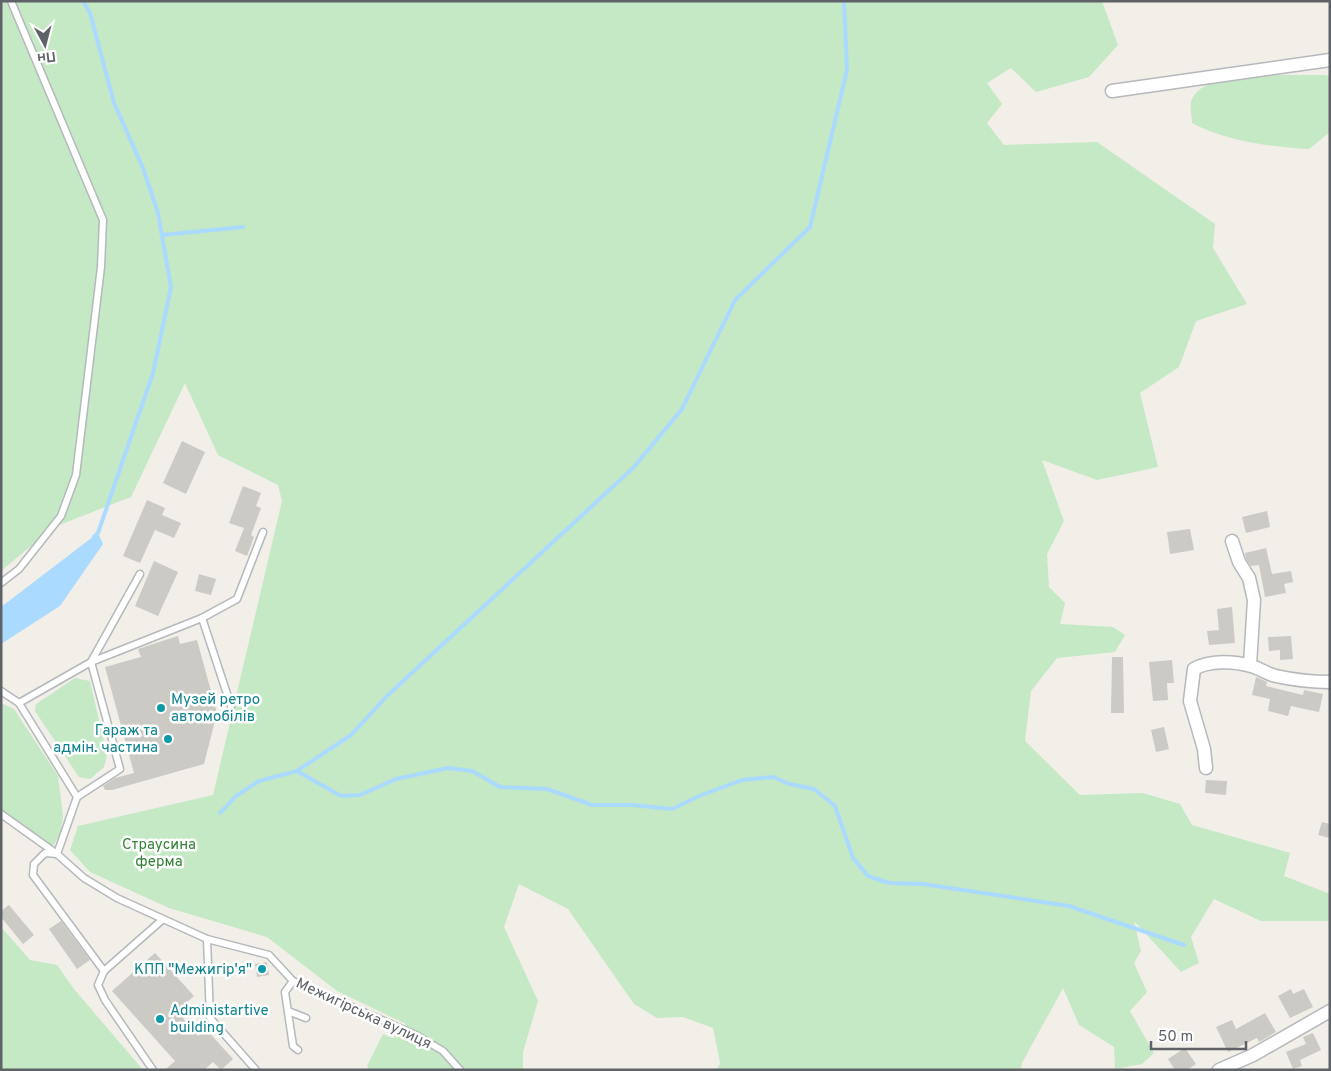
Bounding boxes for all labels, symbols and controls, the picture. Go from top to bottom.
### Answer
north arrow [20,20,70,70]
text: Пн [36,47,57,66]
place label: Музей ретро автомобілів [171,691,260,727]
marker: Музей ретро автомобілів [155,702,167,714]
place label: Гараж та адмін. частина [53,722,158,758]
marker: Гараж та адмін. частина [162,733,174,745]
park label: Страусина ферма [122,836,196,872]
place label: КПП "Межигір'я" [134,961,252,980]
marker: КПП "Межигір'я" [256,963,268,975]
street label: Межигірська вулиця [293,975,434,1054]
place label: Administartive building [170,1002,269,1038]
marker: Administartive building [154,1013,166,1025]
scale bar [1151,1018,1246,1050]
text: 50 m [1158,1028,1193,1047]

